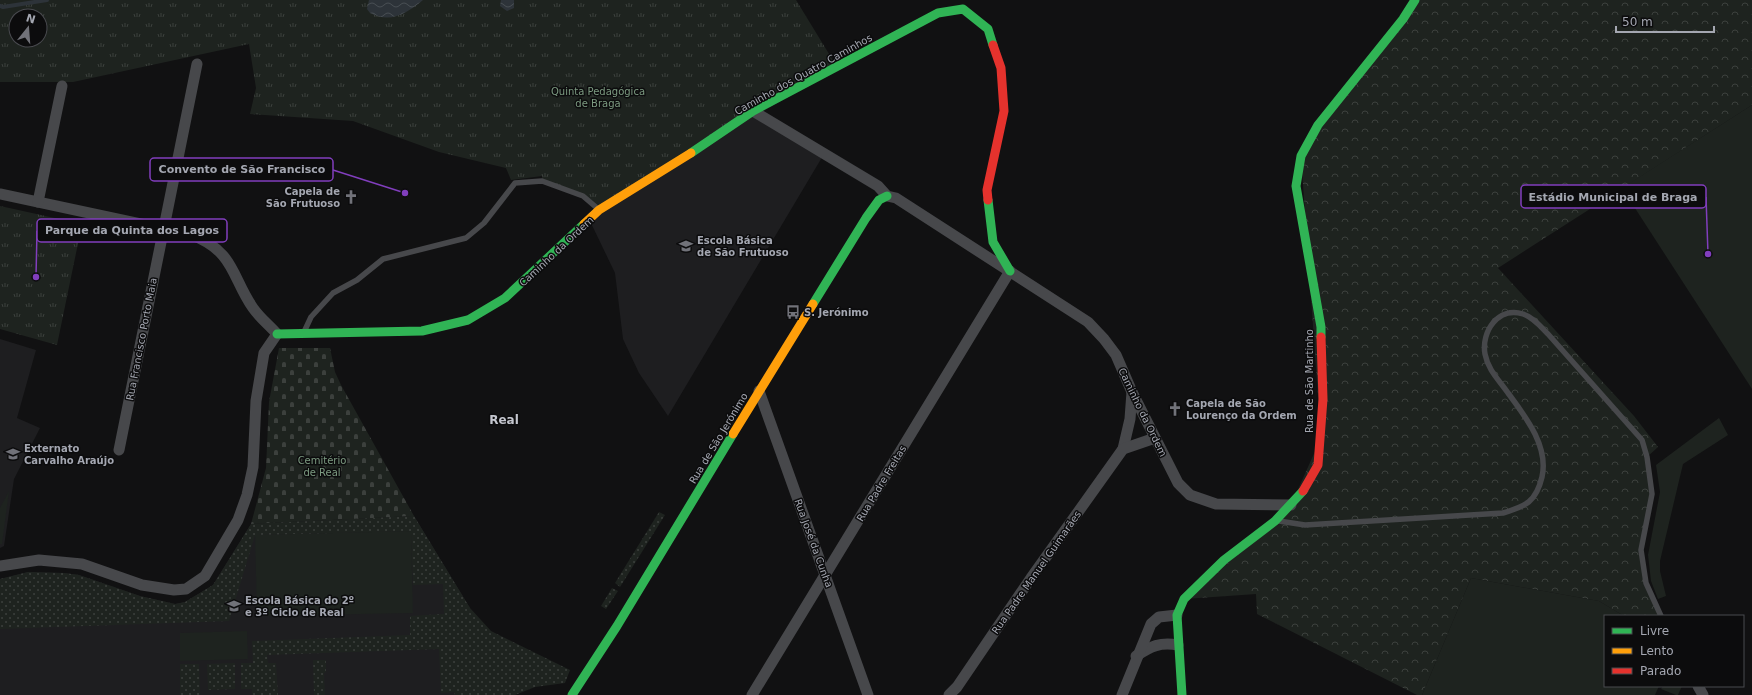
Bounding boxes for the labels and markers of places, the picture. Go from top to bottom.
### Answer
callout: Convento de São Francisco [150,158,333,181]
callout: Estádio Municipal de Braga [1521,185,1706,208]
place label: Capela de São Frutuoso [266,186,340,209]
church icon: Capela de São Frutuoso [343,189,359,205]
callout: Parque da Quinta dos Lagos [37,219,227,242]
place label: Escola Básica de São Frutuoso [697,235,789,258]
school or university icon: Escola Básica de São Frutuoso [678,238,694,254]
bus stop icon: S. Jerónimo [785,304,801,320]
place label: S. Jerónimo [804,307,869,318]
place label: Capela de São Lourenço da Ordem [1186,398,1297,421]
church icon: Capela de São Lourenço da Ordem [1167,401,1183,417]
place label: Externato Carvalho Araújo [24,443,114,466]
school or university icon: Externato Carvalho Araújo [5,446,21,462]
place label: Escola Básica do 2º e 3º Ciclo de Real [245,595,355,618]
school or university icon: Escola Básica do 2º e 3º Ciclo de Real [226,598,242,614]

